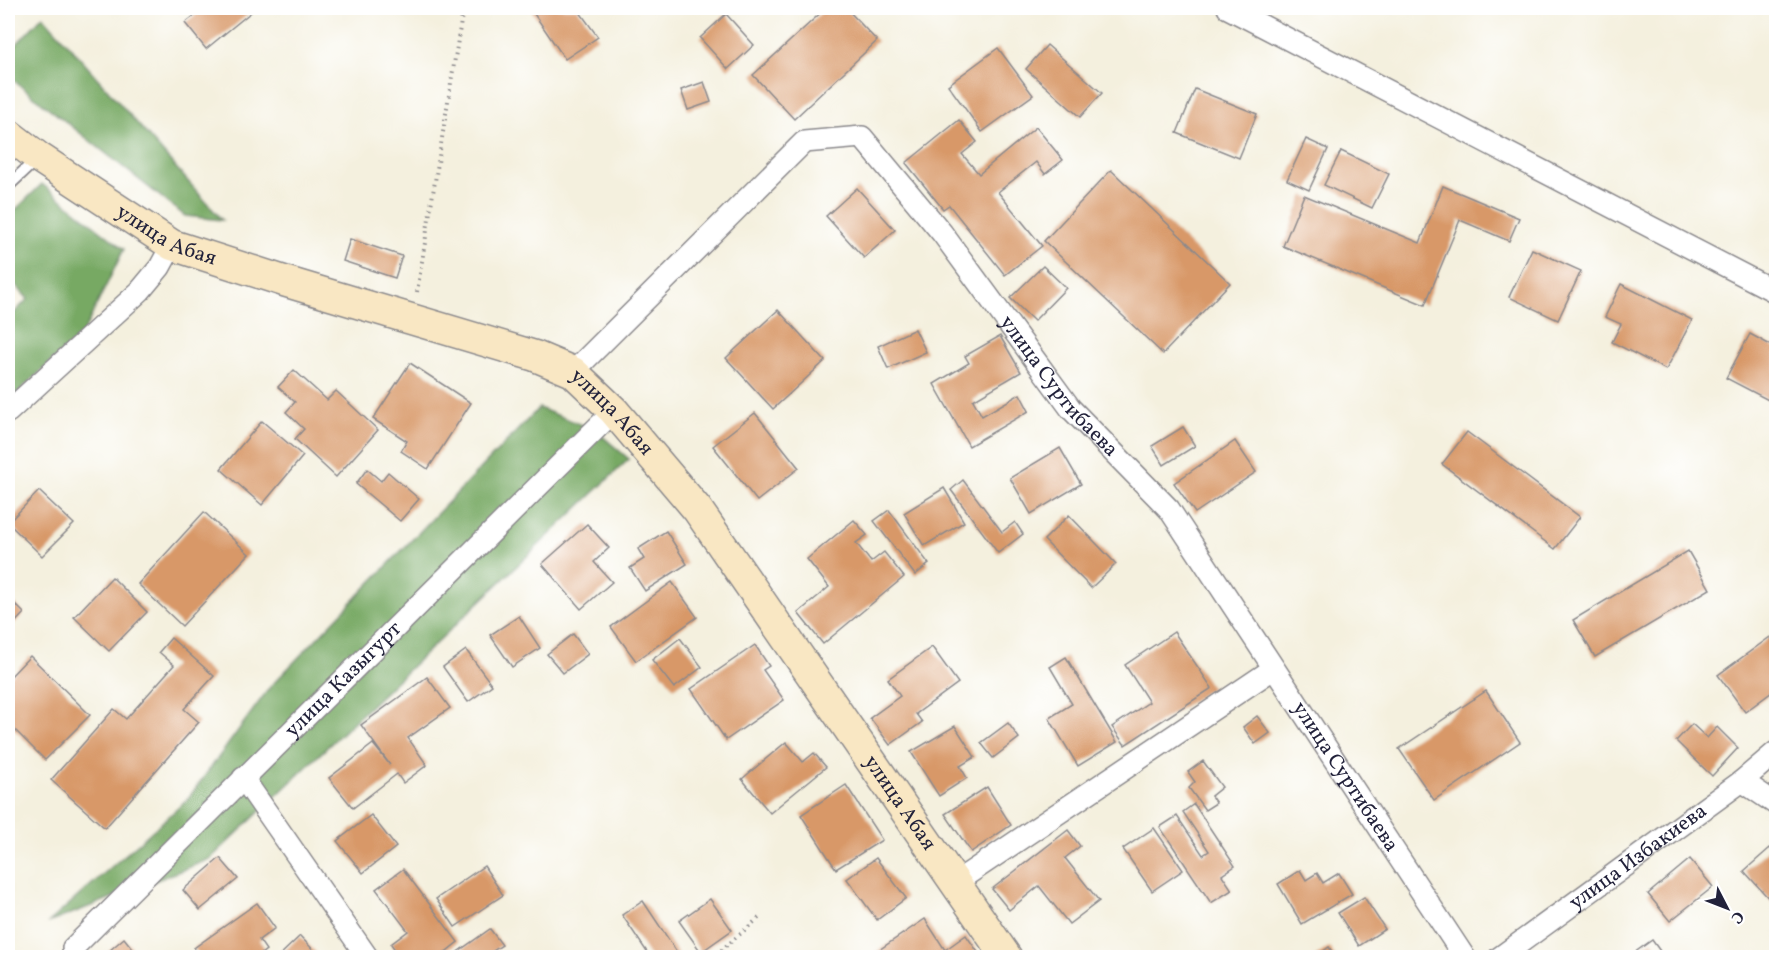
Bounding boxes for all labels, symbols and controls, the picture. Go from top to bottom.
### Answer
street label: улица Абая [110,198,220,273]
street label: улица Суртибаева [993,309,1125,463]
street label: улица Абая [564,362,660,462]
street label: улица Казыгурт [278,615,409,744]
street label: улица Суртибаева [1285,696,1406,858]
street label: улица Абая [857,749,943,856]
street label: улица Избакиева [1563,797,1713,917]
north arrow [1697,878,1757,938]
text: С [1725,906,1748,928]

